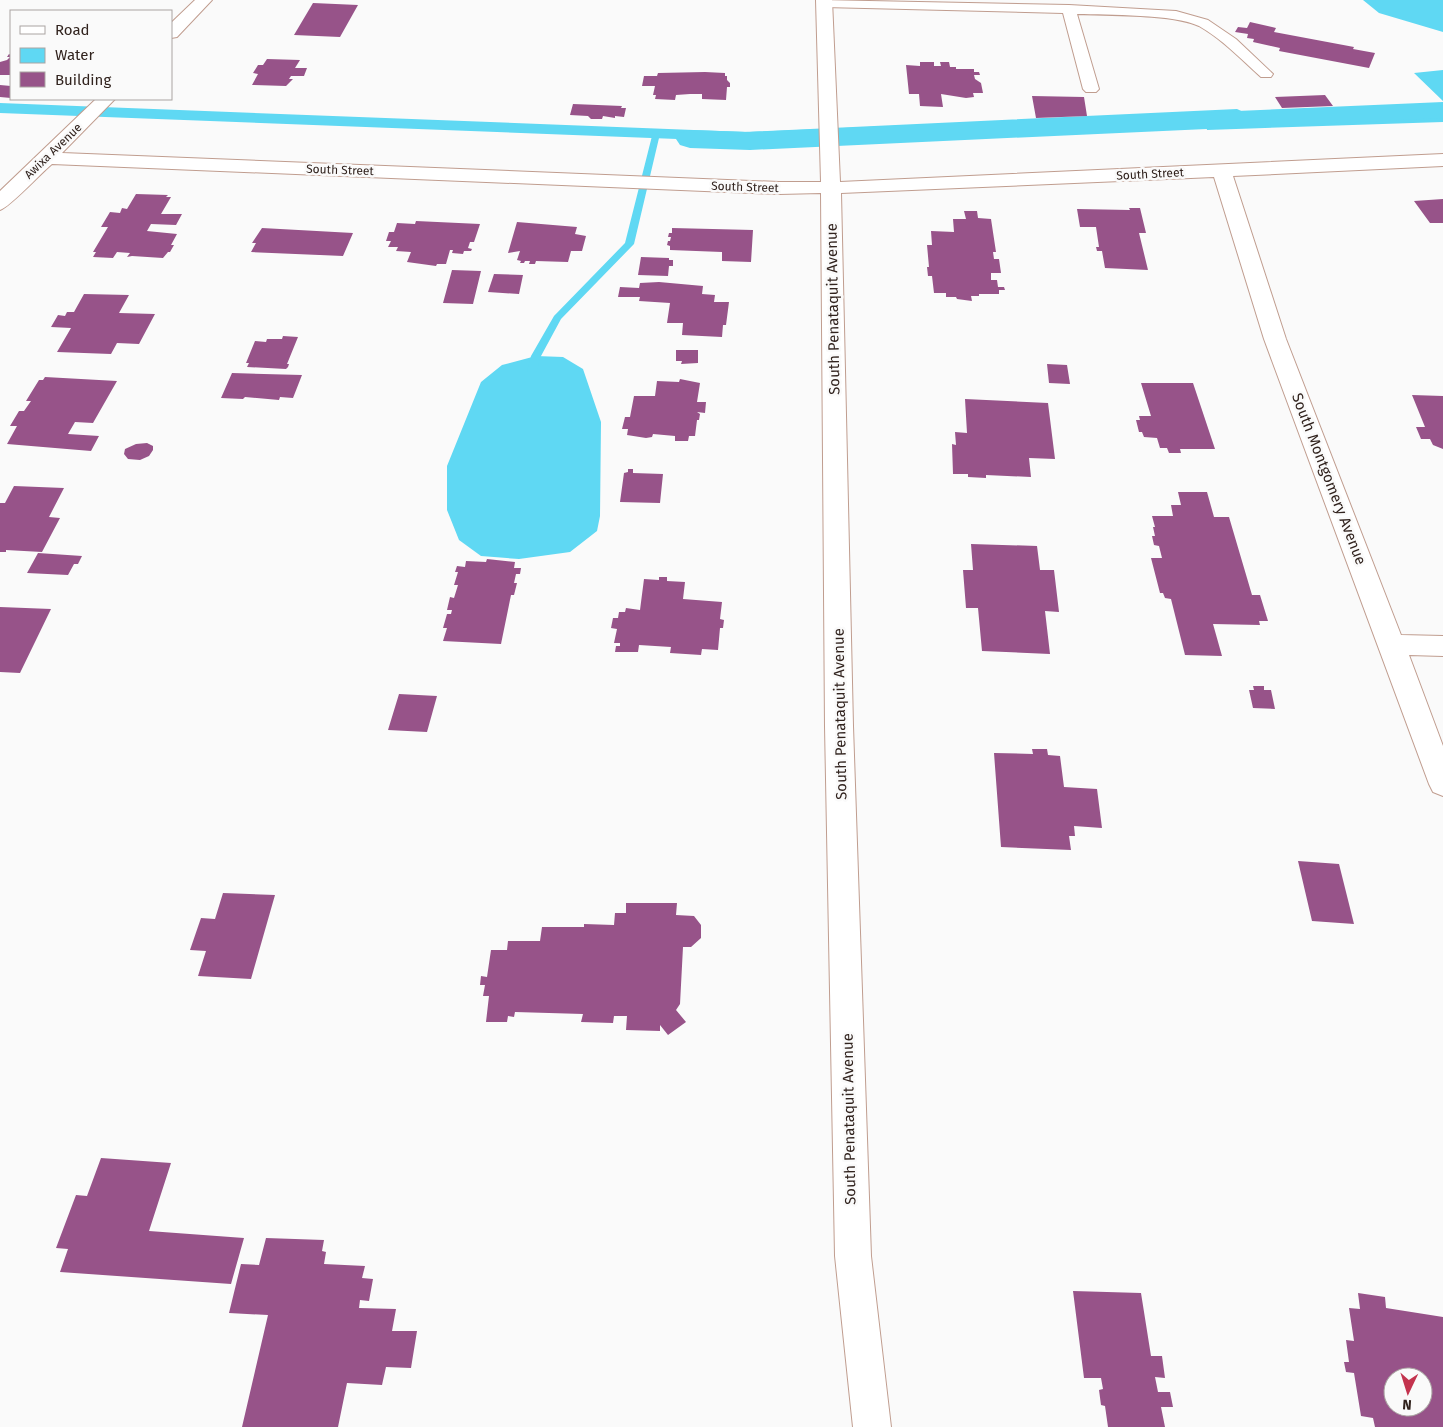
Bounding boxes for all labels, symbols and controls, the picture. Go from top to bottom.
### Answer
legend [10,10,172,100]
text: Road [55,21,90,39]
text: Water [55,46,94,64]
text: Building [55,71,111,89]
street label: Awixa Avenue [22,120,84,182]
street label: South Street [306,162,375,178]
street label: South Street [1116,165,1185,183]
street label: South Street [711,179,780,195]
street label: South Penataquit Avenue [823,223,843,395]
street label: South Montgomery Avenue [1288,391,1370,567]
street label: South Penataquit Avenue [830,628,850,800]
street label: South Penataquit Avenue [839,1033,859,1205]
north arrow [1383,1367,1433,1417]
text: N [1402,1396,1412,1413]

